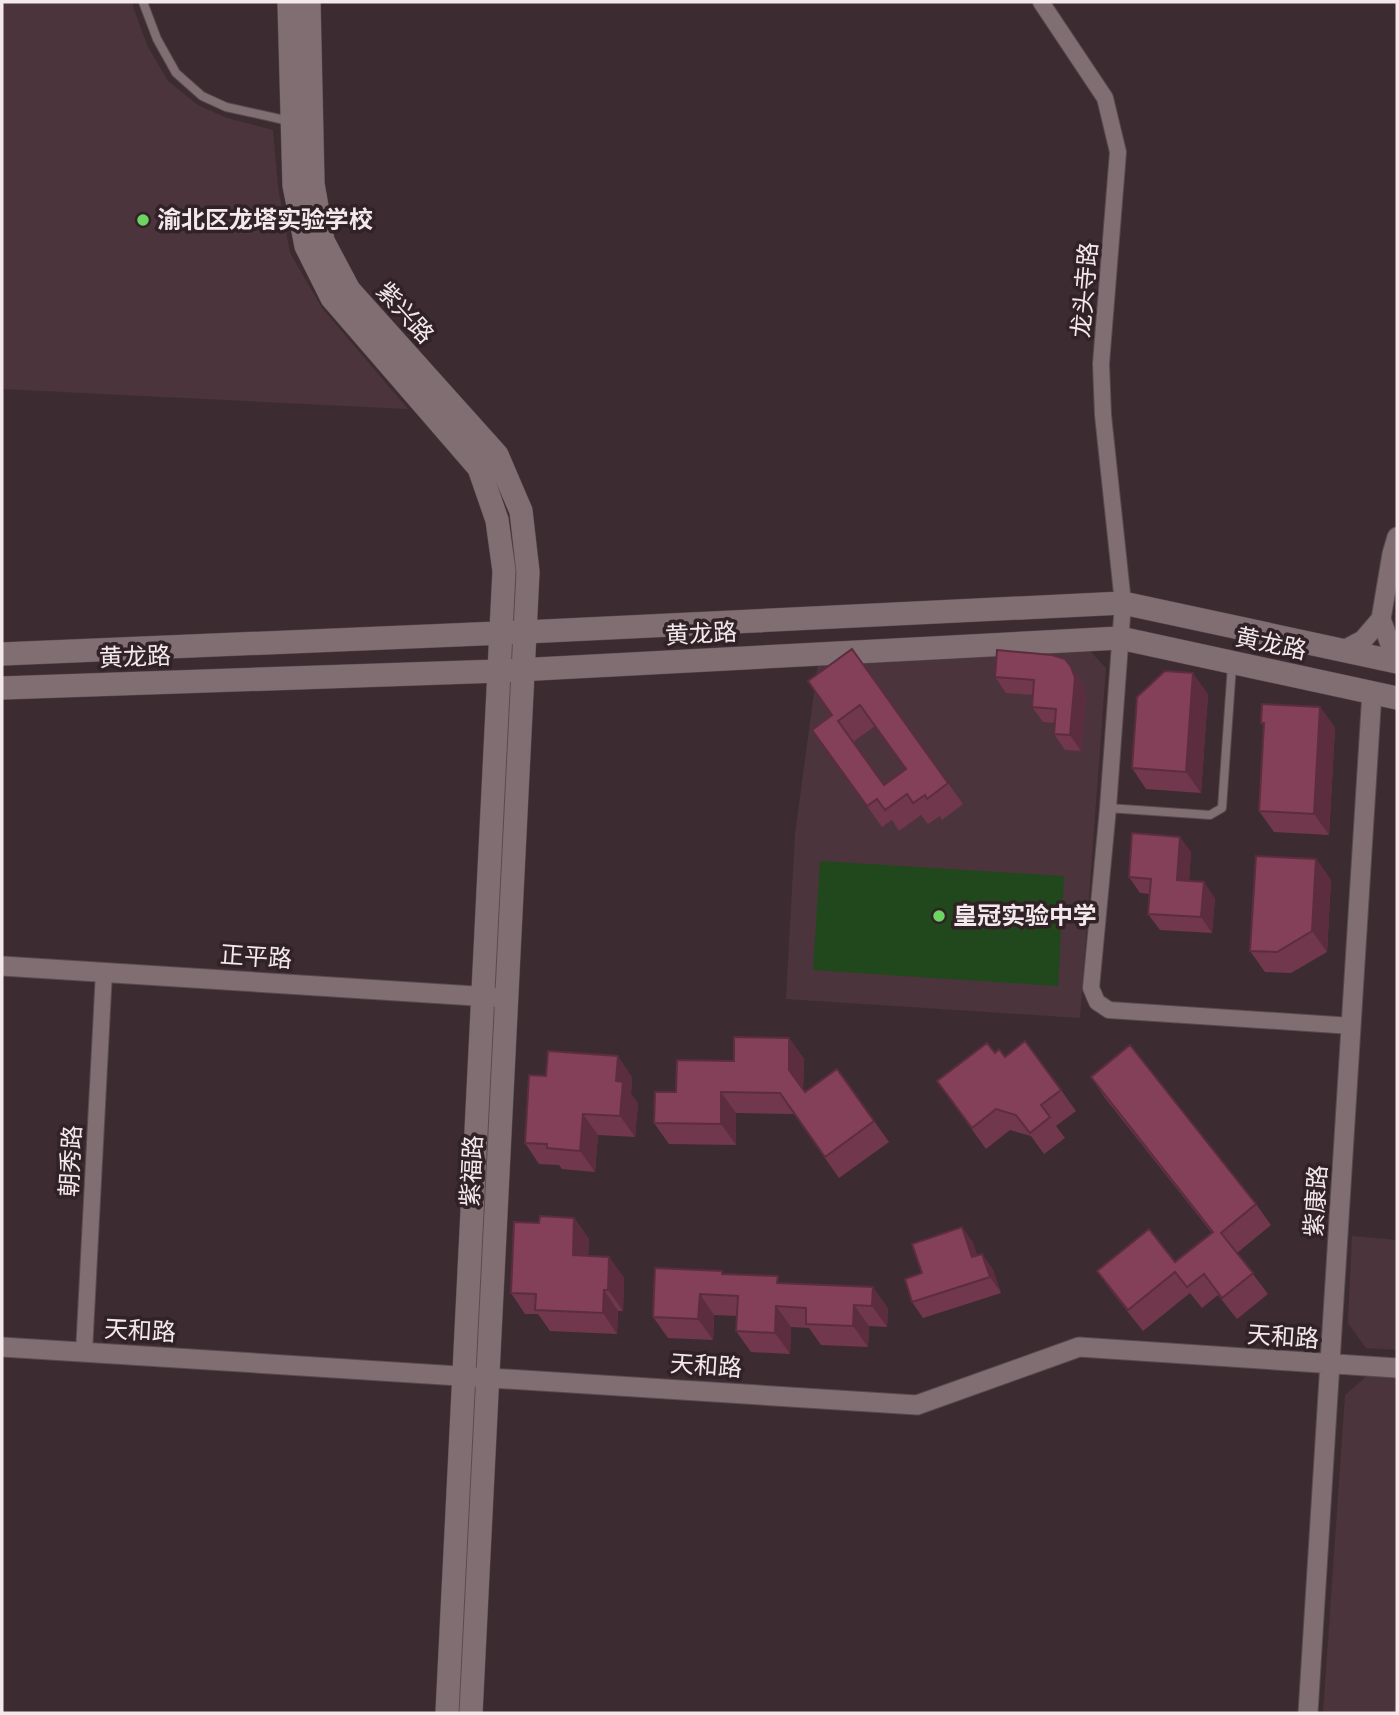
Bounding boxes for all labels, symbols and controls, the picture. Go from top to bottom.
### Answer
place label: 渝北区龙塔实验学校 [157,204,373,233]
marker: 渝北区龙塔实验学校 [135,212,151,228]
street label: 龙头寺路 [1065,241,1102,339]
street label: 紫兴路 [371,276,441,348]
street label: 黄龙路 [664,616,738,649]
street label: 黄龙路 [1233,621,1310,664]
street label: 黄龙路 [98,640,171,671]
place label: 皇冠实验中学 [953,900,1097,929]
marker: 皇冠实验中学 [931,908,947,924]
street label: 正平路 [219,939,293,972]
street label: 朝秀路 [53,1124,86,1198]
street label: 紫福路 [454,1134,487,1208]
street label: 紫康路 [1298,1164,1331,1238]
street label: 天和路 [103,1313,177,1346]
street label: 天和路 [1246,1319,1320,1352]
street label: 天和路 [669,1348,743,1381]

